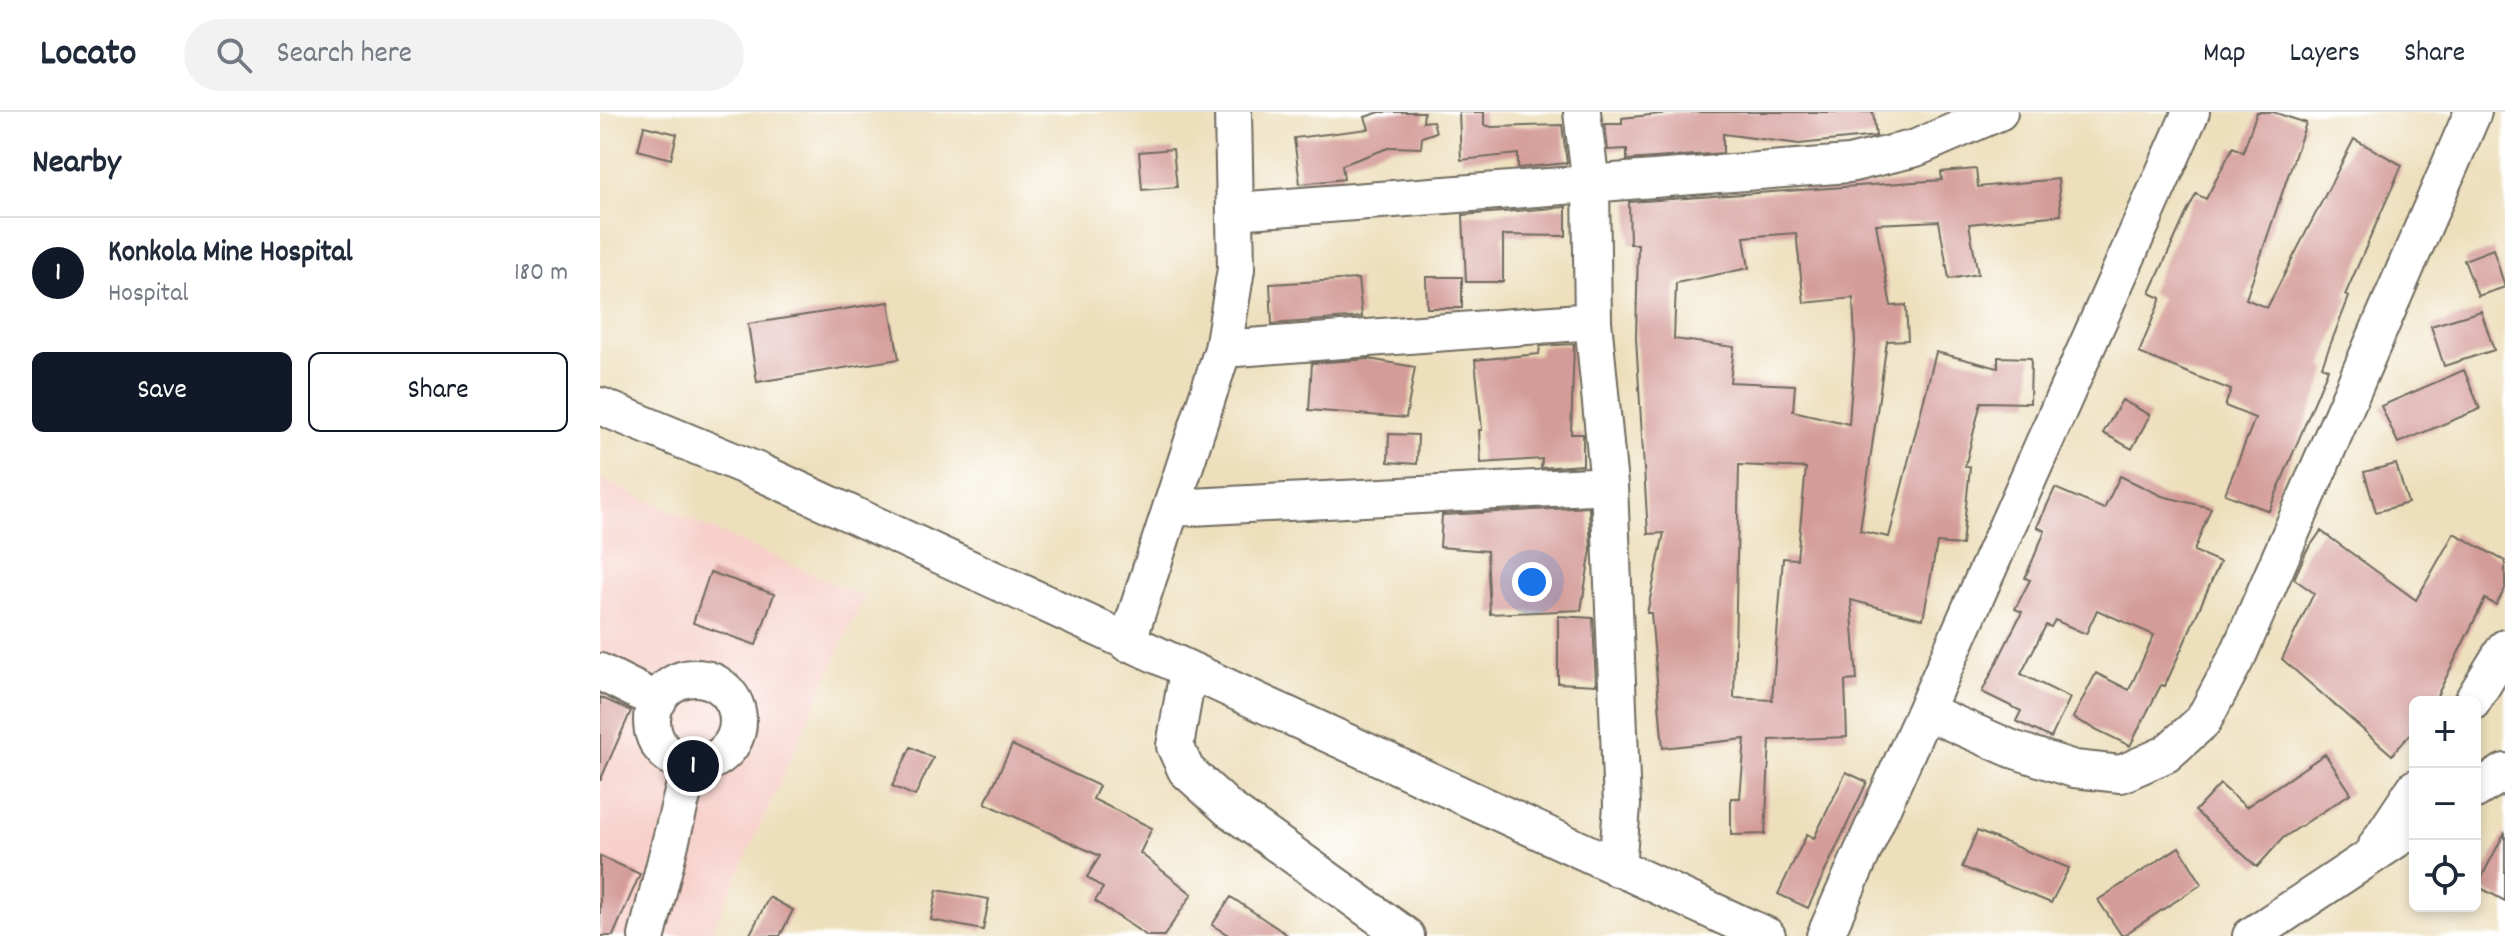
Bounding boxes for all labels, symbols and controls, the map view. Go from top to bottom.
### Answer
search box [184,19,744,91]
text: Locato [40,28,136,83]
icon: search [212,33,256,77]
text: Search here [276,34,412,77]
text: Map [2203,35,2246,75]
text: Layers [2290,35,2360,75]
text: Share [2404,35,2465,75]
text: Nearby [32,140,121,189]
text: Konkola Mine Hospital [108,233,353,276]
text: 1 [55,255,61,292]
text: 180 m [514,255,568,292]
text: Hospital [108,276,189,313]
button: Save [32,352,292,432]
button: Share [308,352,568,432]
your location [1512,562,1552,602]
map controls [2409,696,2481,912]
button: + [2409,696,2481,768]
pin: 1 [667,736,719,796]
button: − [2409,768,2481,840]
button: locate [2409,840,2481,912]

